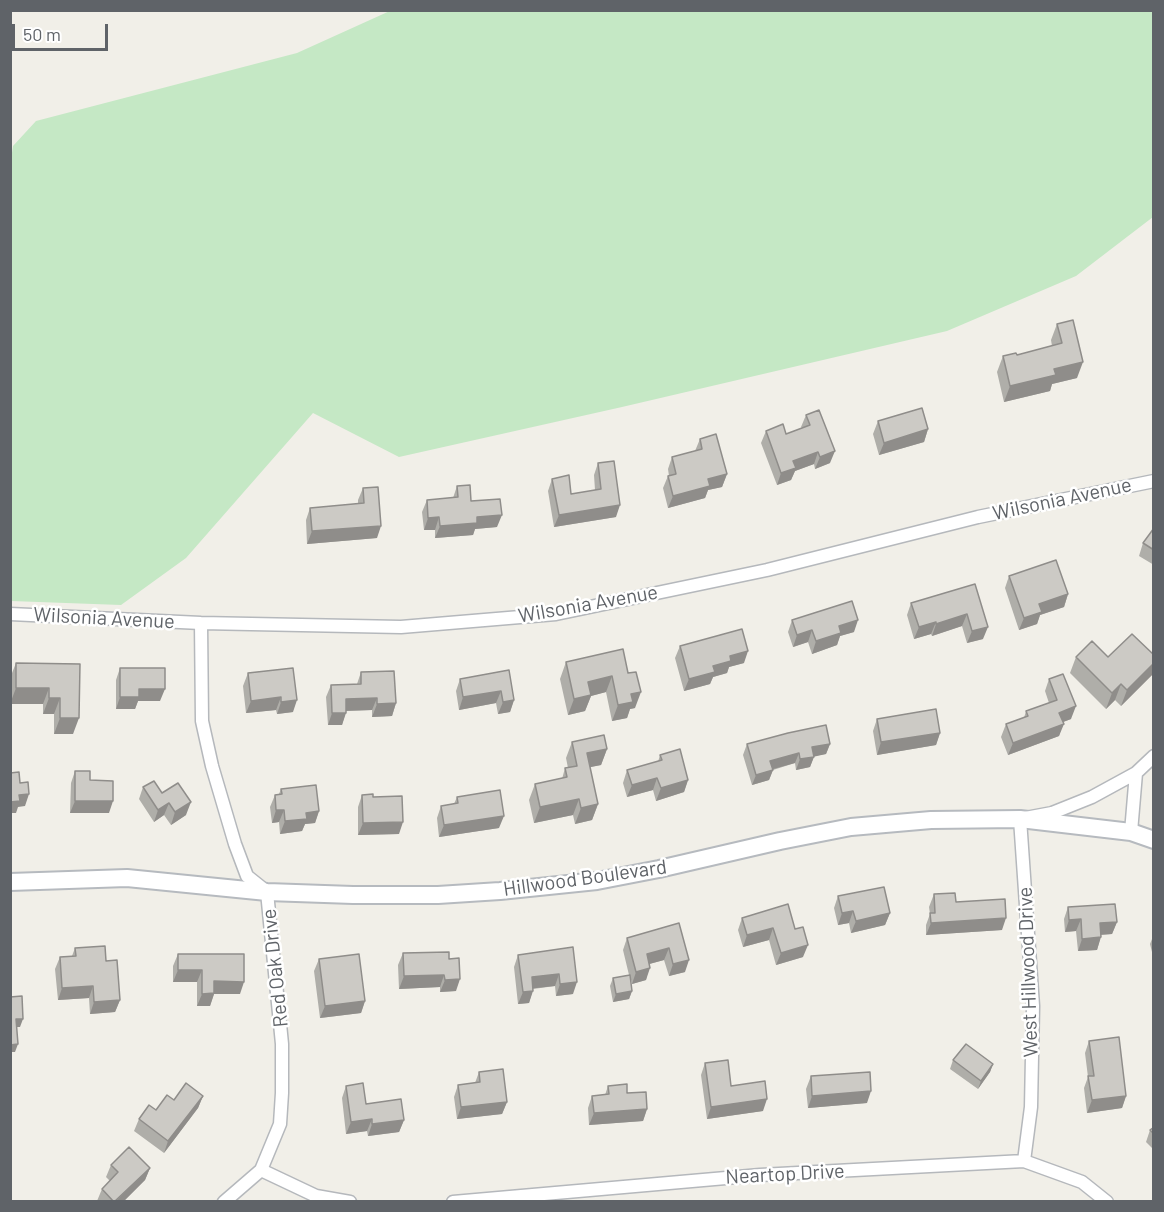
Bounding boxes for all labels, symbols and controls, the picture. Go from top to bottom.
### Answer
scale bar [15,12,111,50]
text: 50 m [23,23,61,45]
street label: Wilsonia Avenue [990,473,1134,525]
street label: Wilsonia Avenue [516,580,660,628]
street label: Wilsonia Avenue [33,602,175,634]
street label: Hillwood Boulevard [502,855,668,901]
street label: West Hillwood Drive [1013,886,1043,1058]
street label: Red Oak Drive [257,908,293,1028]
street label: Neartop Drive [725,1159,845,1189]

